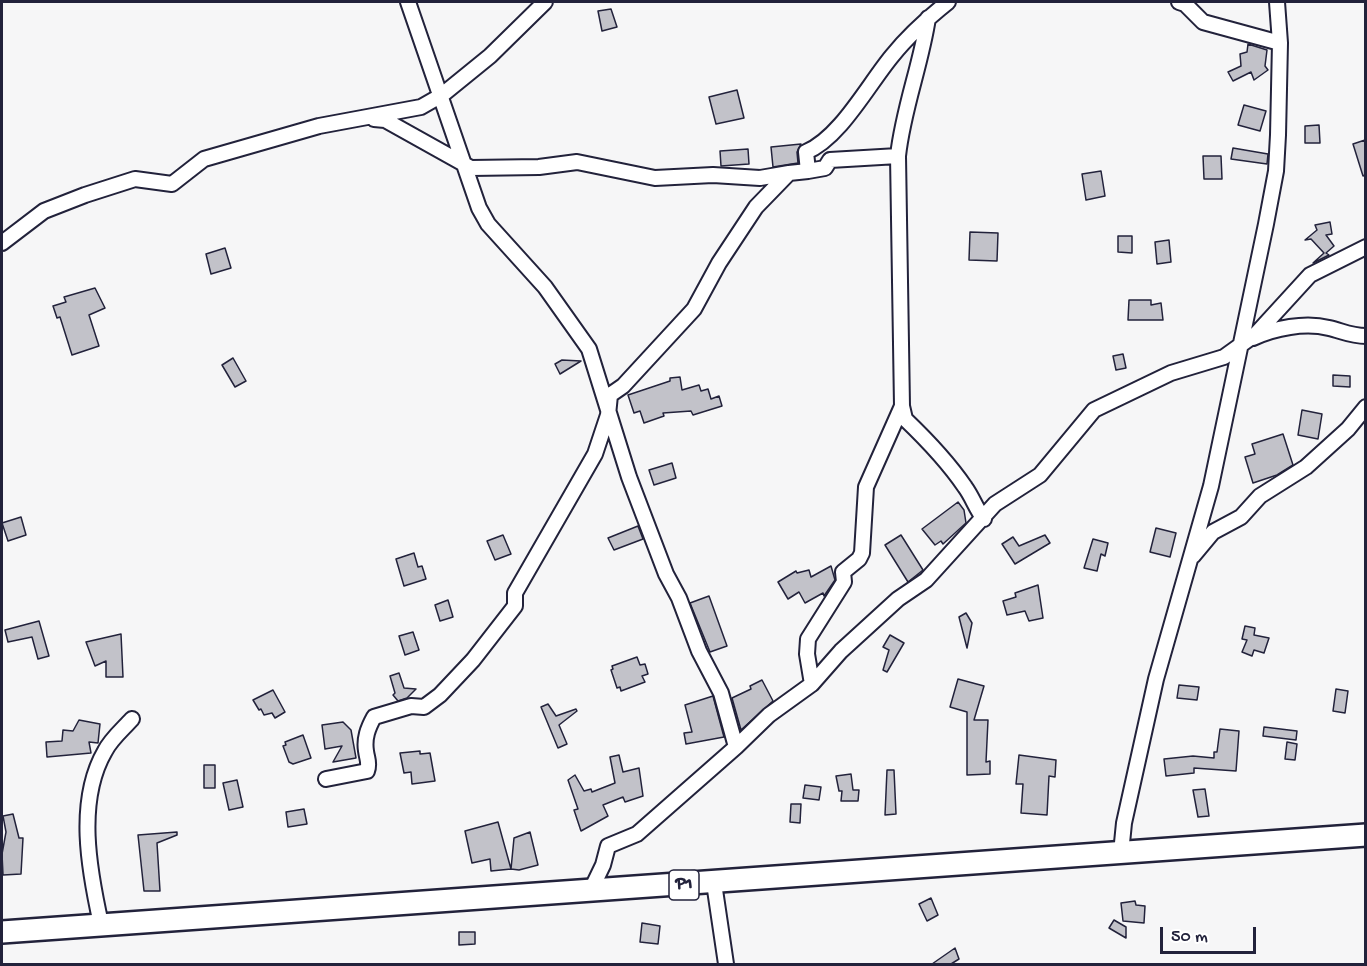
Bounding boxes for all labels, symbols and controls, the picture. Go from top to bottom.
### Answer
road number: P1 [669,870,699,900]
scale bar [1163,915,1259,953]
text: 50 m [1171,927,1208,948]

